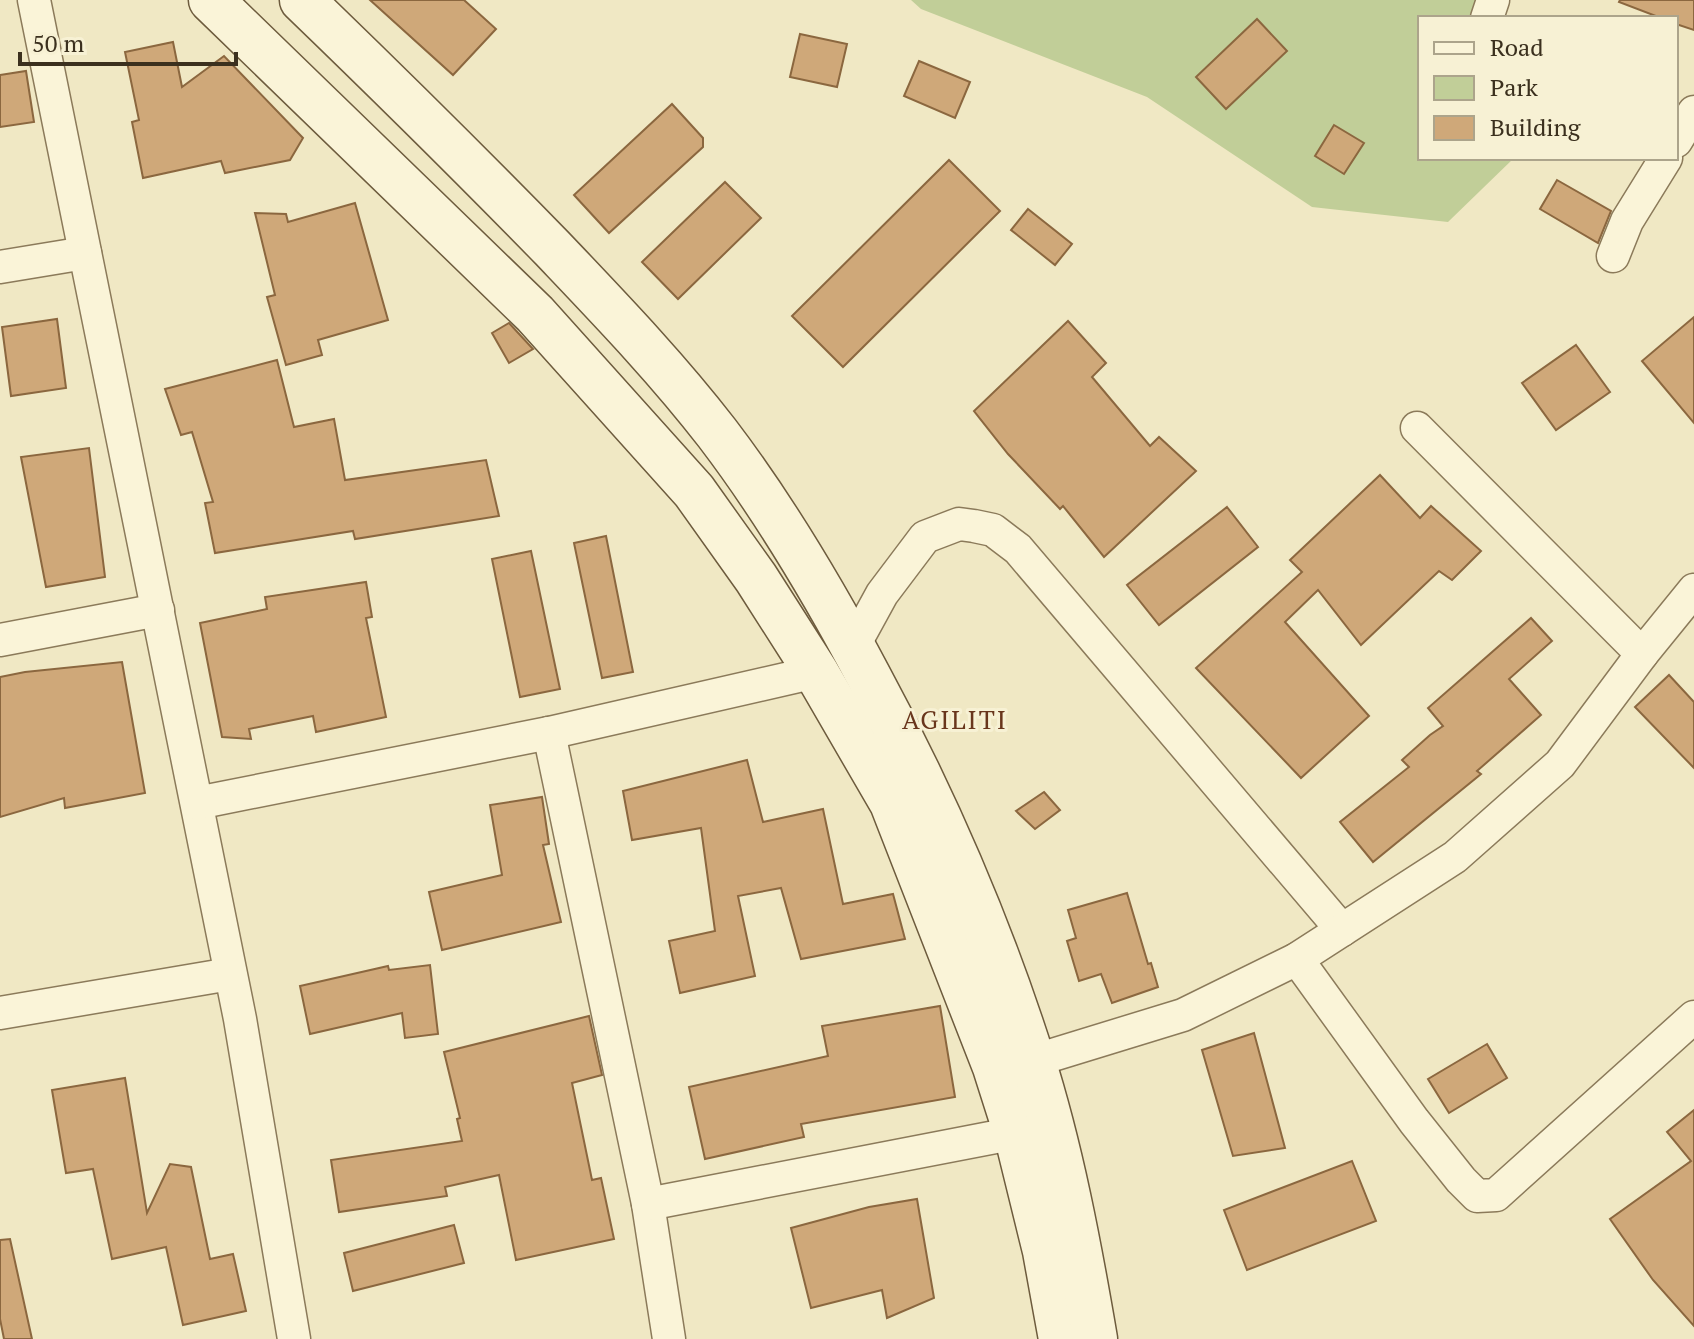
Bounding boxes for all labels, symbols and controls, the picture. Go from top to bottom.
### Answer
scale bar [20,16,236,66]
legend [1418,16,1678,160]
text: 50 m [32,27,84,59]
text: Road [1490,31,1544,63]
text: Park [1490,71,1539,103]
text: Building [1490,111,1581,143]
district label: AGILITI [902,702,1008,736]

